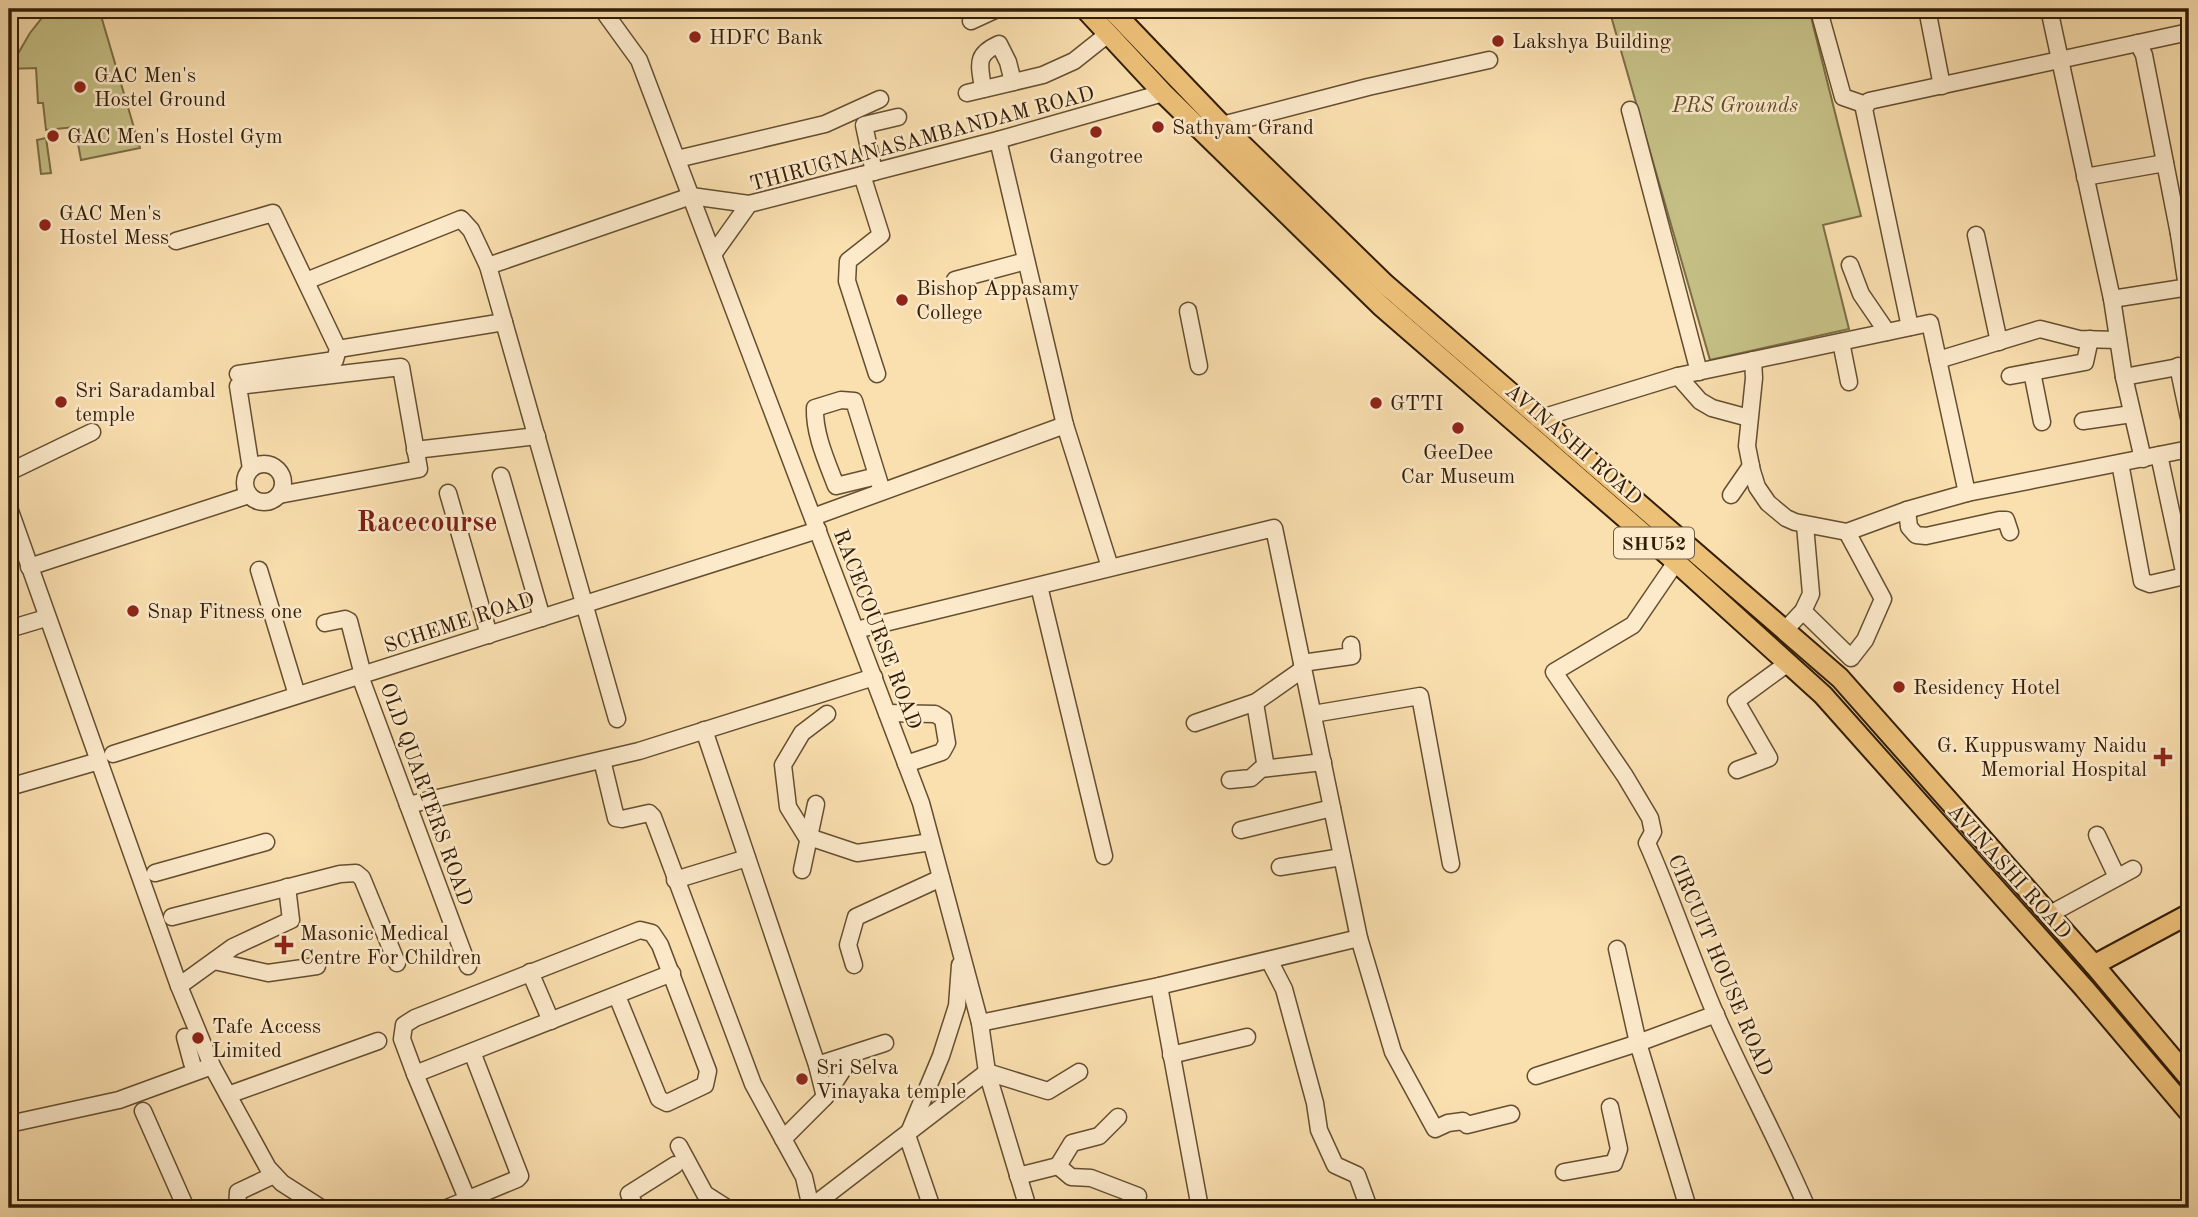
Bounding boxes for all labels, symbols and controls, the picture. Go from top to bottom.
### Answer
place label: HDFC Bank [709,28,823,49]
marker: HDFC Bank [687,29,703,45]
place label: Lakshya Building [1512,32,1672,53]
marker: Lakshya Building [1490,33,1506,49]
place label: GAC Men's Hostel Ground [94,66,226,111]
marker: GAC Men's Hostel Ground [72,79,88,95]
street label: THIRUGNANASAMBANDAM ROAD [748,83,1097,196]
park label: PRS Grounds [1671,96,1798,117]
place label: Sathyam Grand [1172,118,1314,139]
marker: Sathyam Grand [1150,119,1166,135]
marker: Gangotree [1088,124,1104,140]
place label: GAC Men's Hostel Gym [67,127,283,148]
marker: GAC Men's Hostel Gym [45,128,61,144]
place label: Gangotree [1049,147,1143,168]
place label: GAC Men's Hostel Mess [59,204,169,249]
marker: GAC Men's Hostel Mess [37,217,53,233]
place label: Bishop Appasamy College [916,279,1079,324]
marker: Bishop Appasamy College [894,292,910,308]
street label: AVINASHI ROAD [1501,380,1645,510]
place label: Sri Saradambal temple [75,381,216,426]
marker: Sri Saradambal temple [53,394,69,410]
place label: GTTI [1390,394,1443,415]
marker: GTTI [1368,395,1384,411]
marker: GeeDee Car Museum [1450,420,1466,436]
place label: GeeDee Car Museum [1401,443,1515,488]
district label: Racecourse [356,510,498,538]
street label: RACECOURSE ROAD [829,527,924,733]
road number: SHU52 [1614,528,1694,558]
street label: SCHEME ROAD [382,589,537,658]
place label: Snap Fitness one [147,602,302,623]
marker: Snap Fitness one [125,603,141,619]
place label: Residency Hotel [1913,678,2061,699]
marker: Residency Hotel [1891,679,1907,695]
street label: OLD QUARTERS ROAD [375,680,476,909]
place label: G. Kuppuswamy Naidu Memorial Hospital [1937,736,2147,781]
marker: G. Kuppuswamy Naidu Memorial Hospital [2153,747,2173,767]
street label: AVINASHI ROAD [1943,801,2075,943]
street label: CIRCUIT HOUSE ROAD [1663,852,1776,1079]
place label: Masonic Medical Centre For Children [300,924,482,969]
marker: Masonic Medical Centre For Children [274,935,294,955]
place label: Tafe Access Limited [212,1017,321,1062]
marker: Tafe Access Limited [190,1030,206,1046]
place label: Sri Selva Vinayaka temple [816,1058,966,1103]
marker: Sri Selva Vinayaka temple [794,1071,810,1087]

